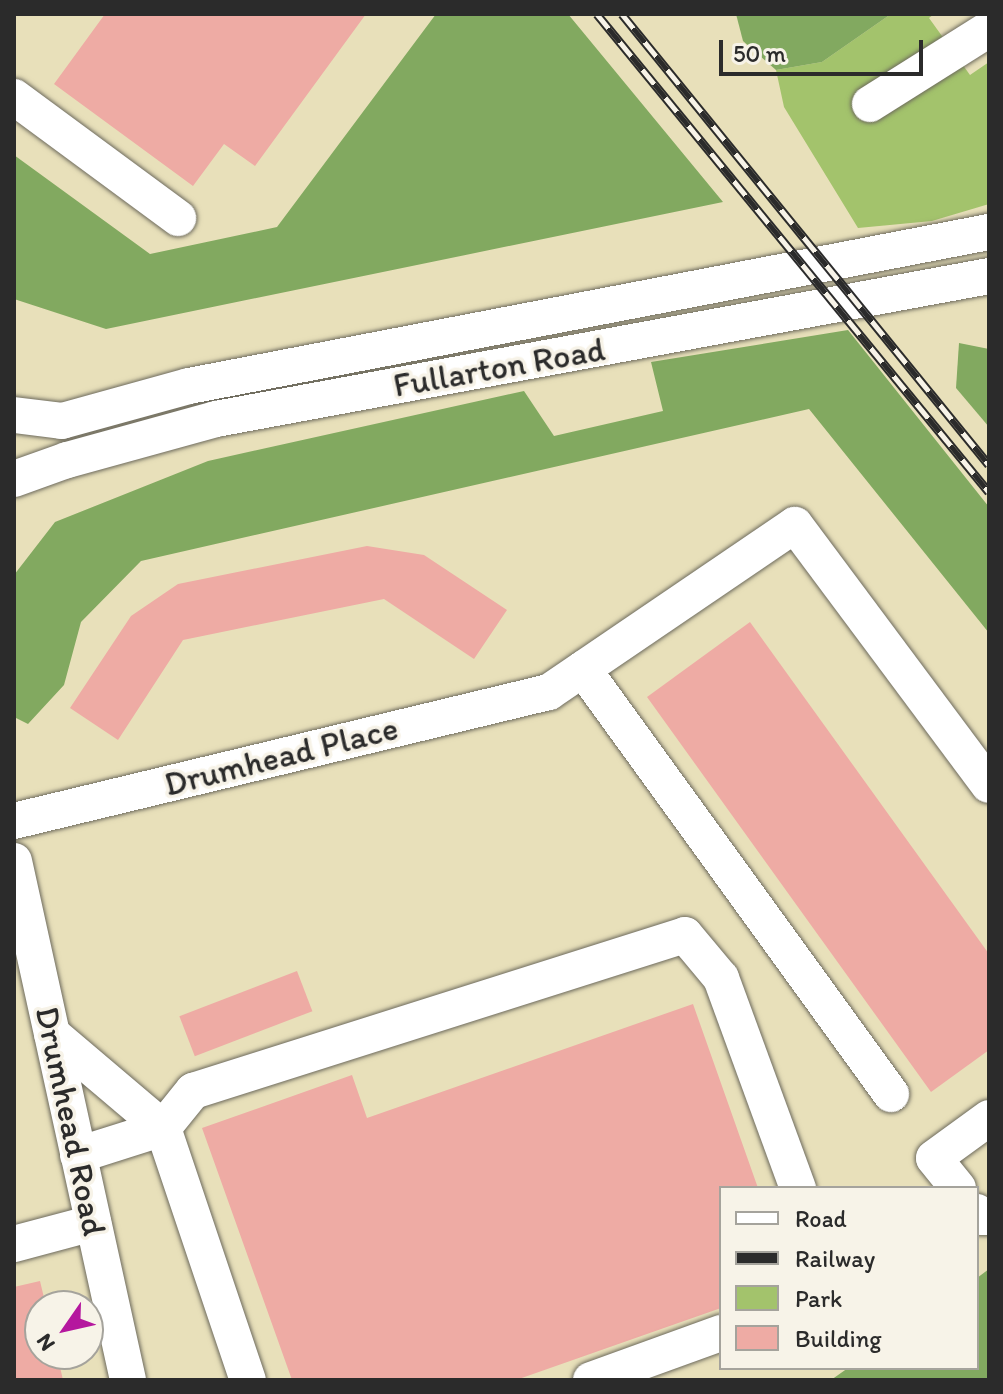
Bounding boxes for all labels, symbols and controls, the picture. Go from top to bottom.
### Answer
scale bar [723,24,927,74]
text: 50 m [733,39,786,68]
street label: Fullarton Road [390,328,608,406]
street label: Drumhead Place [160,707,402,805]
street label: Drumhead Road [27,1002,115,1240]
legend [719,1186,979,1370]
text: Road [795,1204,847,1233]
text: Railway [795,1244,875,1273]
text: Park [795,1284,842,1313]
north arrow [24,1290,104,1370]
text: Building [795,1324,882,1353]
text: N [30,1329,61,1356]

